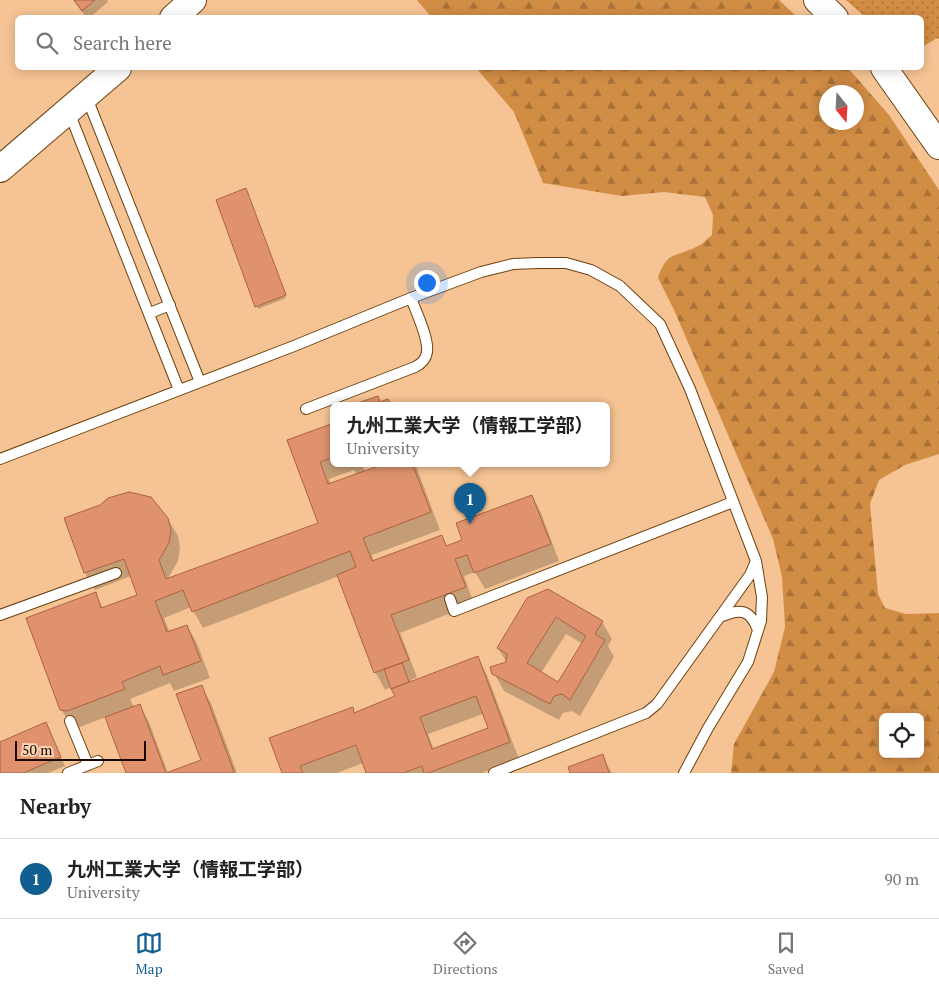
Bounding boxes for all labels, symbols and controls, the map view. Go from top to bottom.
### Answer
search box [15,15,924,70]
icon: search [33,29,61,57]
text: Search here [73,30,172,55]
north arrow [819,85,864,130]
your location [414,270,440,296]
popup [330,402,610,467]
text: 九州工業大学（情報工学部） [346,412,594,437]
text: University [346,437,419,459]
pin: 1 [454,483,486,524]
map controls [879,713,924,758]
button: locate [879,713,924,758]
scale bar [15,738,146,761]
text: 50 m [22,740,52,759]
text: Nearby [20,792,91,820]
text: 九州工業大学（情報工学部） [67,856,314,881]
text: 1 [31,868,41,890]
text: 90 m [884,868,919,890]
text: University [67,881,140,903]
tab: Map [135,929,163,978]
tab: Directions [433,929,498,978]
tab: Saved [768,929,804,978]

